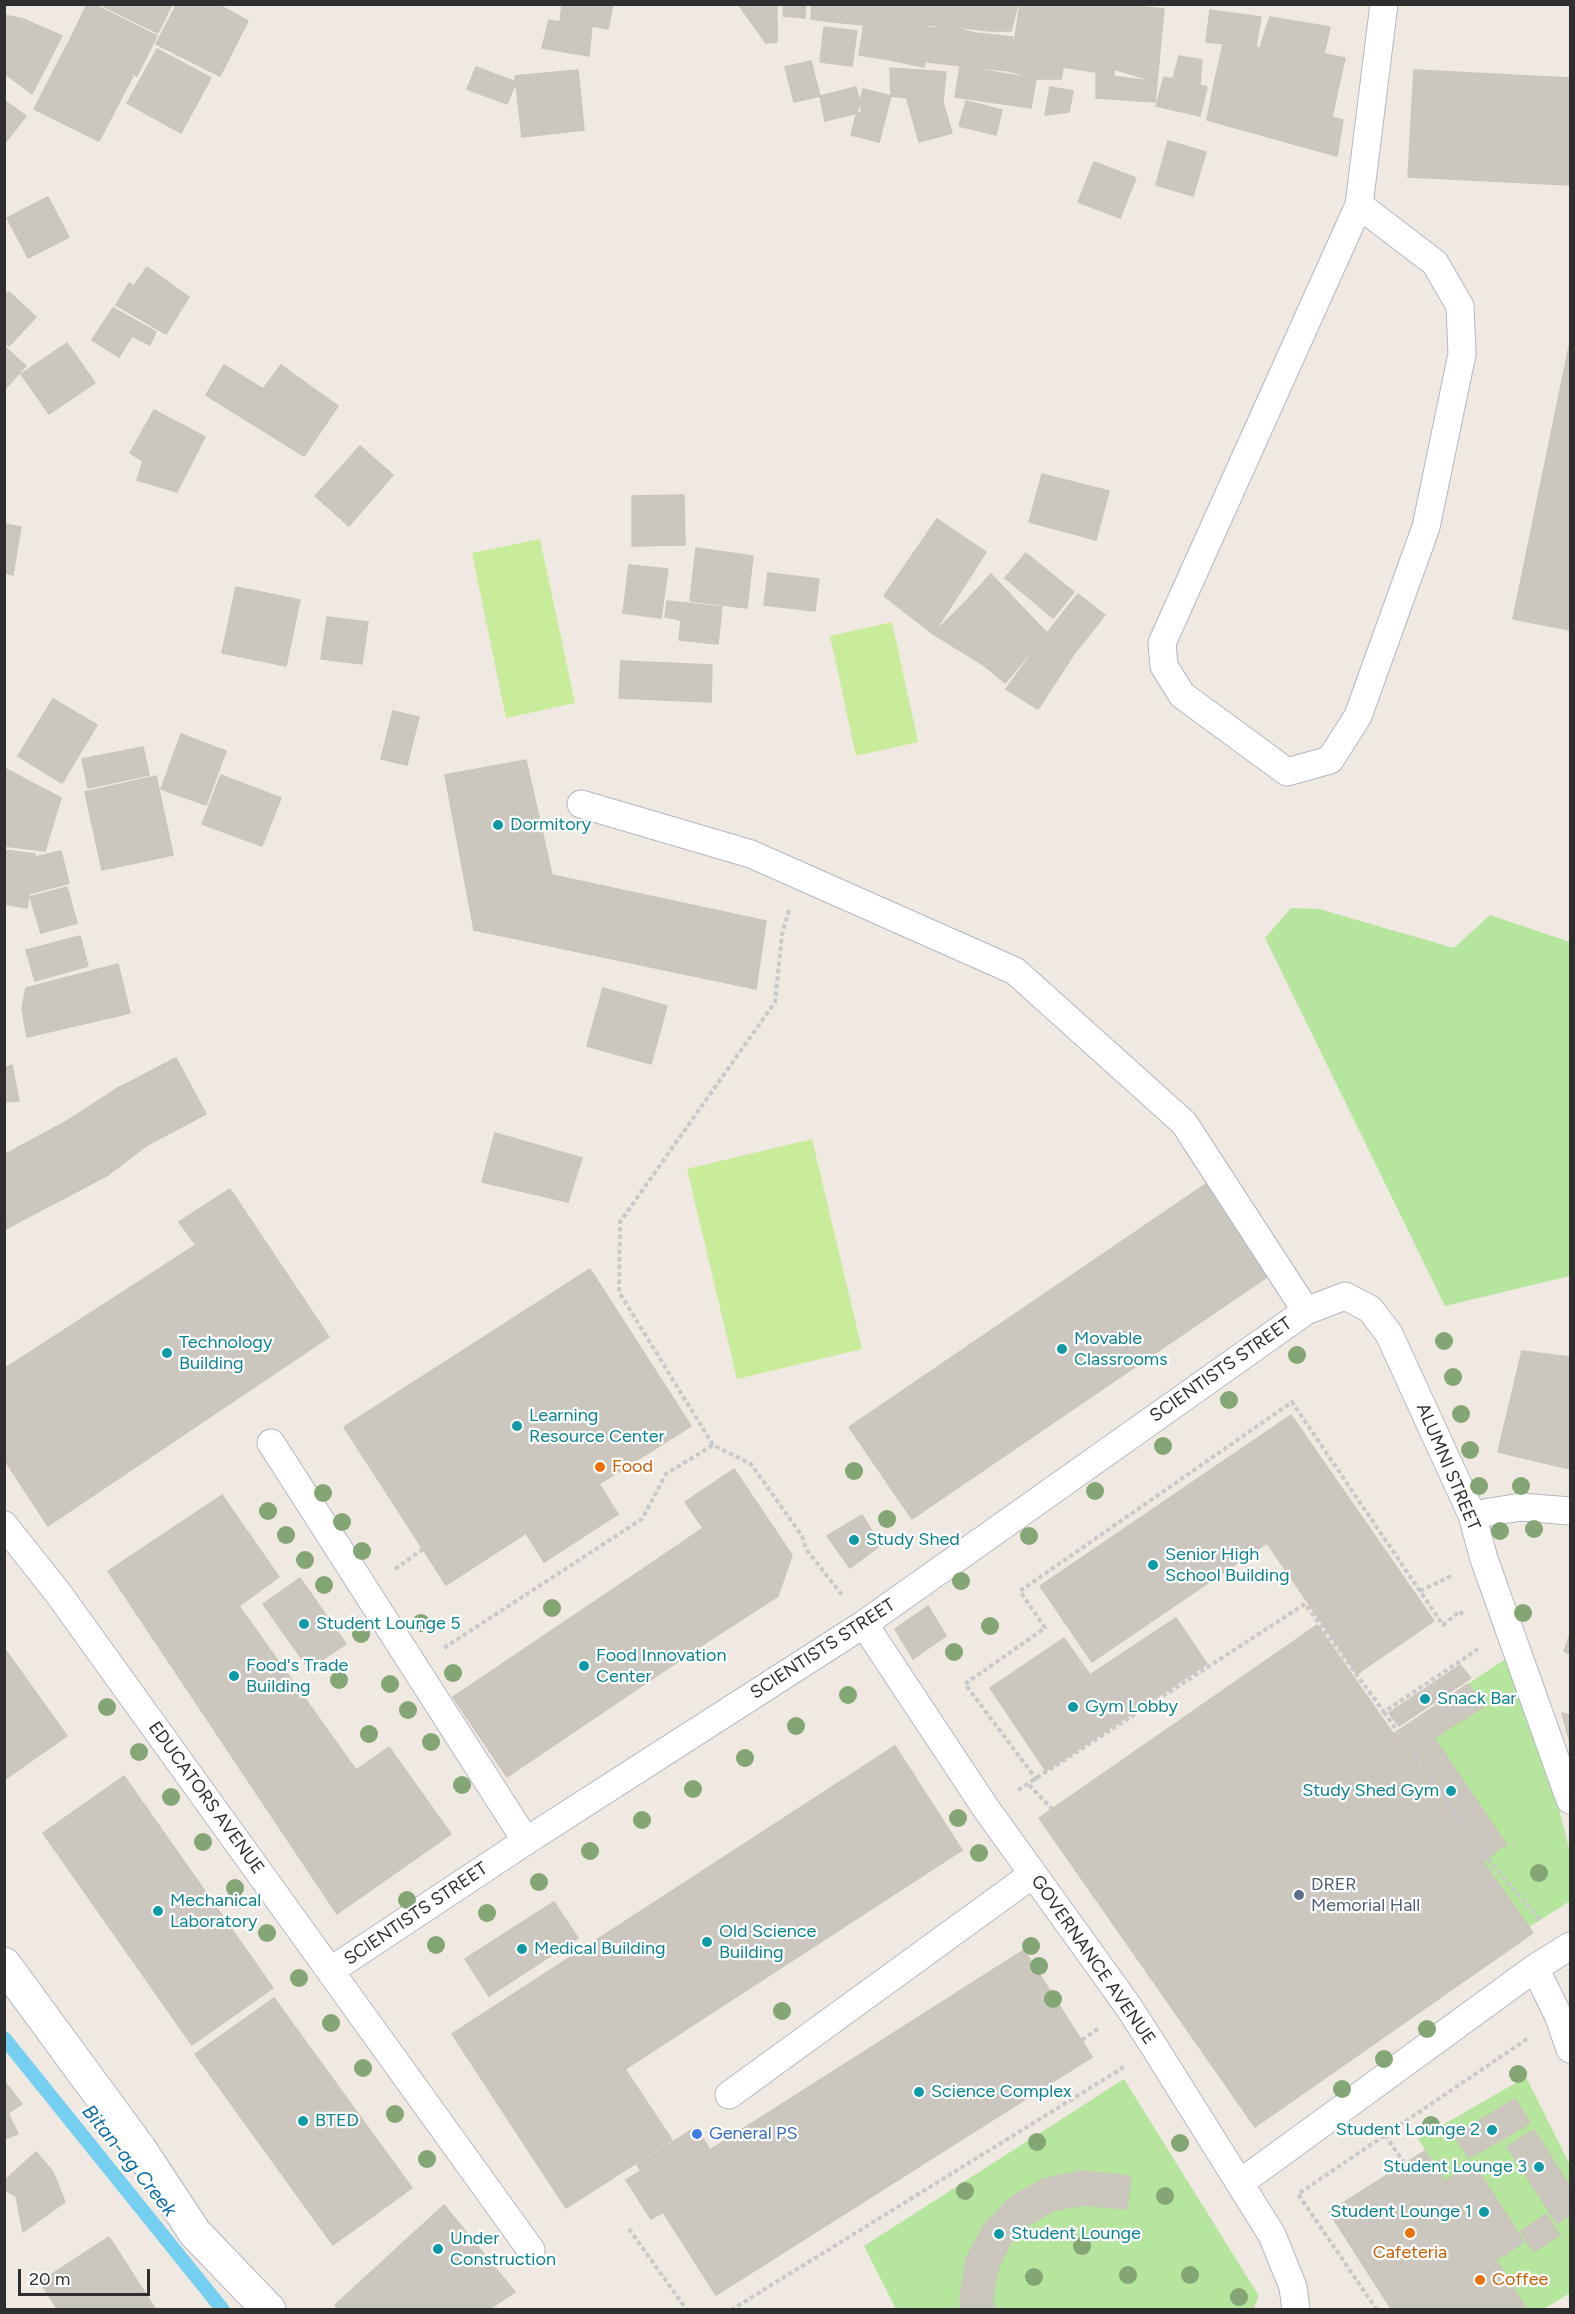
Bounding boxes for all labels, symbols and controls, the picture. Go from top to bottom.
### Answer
place label: Dormitory [510,814,591,836]
marker: Dormitory [491,818,505,832]
street label: SCIENTISTS STREET [1146,1313,1296,1427]
place label: Movable Classrooms [1074,1328,1168,1370]
place label: Technology Building [179,1332,272,1374]
marker: Movable Classrooms [1055,1342,1069,1356]
marker: Technology Building [160,1346,174,1360]
street label: ALUMNI STREET [1411,1400,1485,1534]
place label: Learning Resource Center [529,1405,665,1448]
marker: Learning Resource Center [510,1419,524,1433]
place label: Food [612,1456,653,1478]
marker: Food [593,1460,607,1474]
place label: Study Shed [866,1529,960,1551]
marker: Study Shed [847,1533,861,1547]
place label: Senior High School Building [1165,1544,1290,1586]
marker: Senior High School Building [1146,1558,1160,1572]
street label: SCIENTISTS STREET [747,1594,899,1704]
place label: Student Lounge 5 [316,1613,461,1635]
marker: Student Lounge 5 [297,1617,311,1631]
place label: Food Innovation Center [596,1645,727,1688]
place label: Food's Trade Building [246,1655,348,1698]
marker: Food Innovation Center [577,1659,591,1673]
marker: Food's Trade Building [227,1669,241,1683]
place label: Snack Bar [1437,1688,1516,1710]
marker: Snack Bar [1418,1692,1432,1706]
place label: Gym Lobby [1085,1696,1178,1718]
marker: Gym Lobby [1066,1700,1080,1714]
street label: EDUCATORS AVENUE [143,1718,269,1878]
place label: Study Shed Gym [1302,1780,1439,1802]
marker: Study Shed Gym [1444,1784,1458,1798]
street label: SCIENTISTS STREET [340,1858,492,1970]
street label: GOVERNANCE AVENUE [1026,1871,1160,2049]
place label: DRER Memorial Hall [1311,1874,1420,1916]
marker: DRER Memorial Hall [1292,1888,1306,1902]
place label: Mechanical Laboratory [170,1890,261,1932]
marker: Mechanical Laboratory [151,1904,165,1918]
place label: Old Science Building [719,1921,816,1964]
marker: Old Science Building [700,1935,714,1949]
place label: Medical Building [534,1938,666,1960]
marker: Medical Building [515,1942,529,1956]
place label: Science Complex [931,2081,1071,2103]
marker: Science Complex [912,2085,926,2099]
water label: Bitan-ag Creek [77,2100,181,2222]
place label: BTED [315,2110,359,2132]
marker: BTED [296,2114,310,2128]
place label: Student Lounge 2 [1336,2119,1480,2141]
place label: General PS [709,2123,798,2145]
marker: Student Lounge 2 [1485,2123,1499,2137]
marker: General PS [690,2127,704,2141]
place label: Student Lounge 3 [1383,2156,1527,2178]
marker: Student Lounge 3 [1532,2160,1546,2174]
place label: Student Lounge 1 [1330,2201,1472,2223]
marker: Student Lounge 1 [1477,2205,1491,2219]
place label: Student Lounge [1011,2223,1141,2245]
marker: Cafeteria [1403,2226,1417,2240]
marker: Student Lounge [992,2227,1006,2241]
place label: Under Construction [450,2228,556,2270]
marker: Under Construction [431,2242,445,2256]
place label: Cafeteria [1373,2242,1447,2264]
scale bar [21,2257,153,2295]
text: 20 m [29,2268,70,2290]
place label: Coffee [1492,2269,1548,2291]
marker: Coffee [1473,2273,1487,2287]

